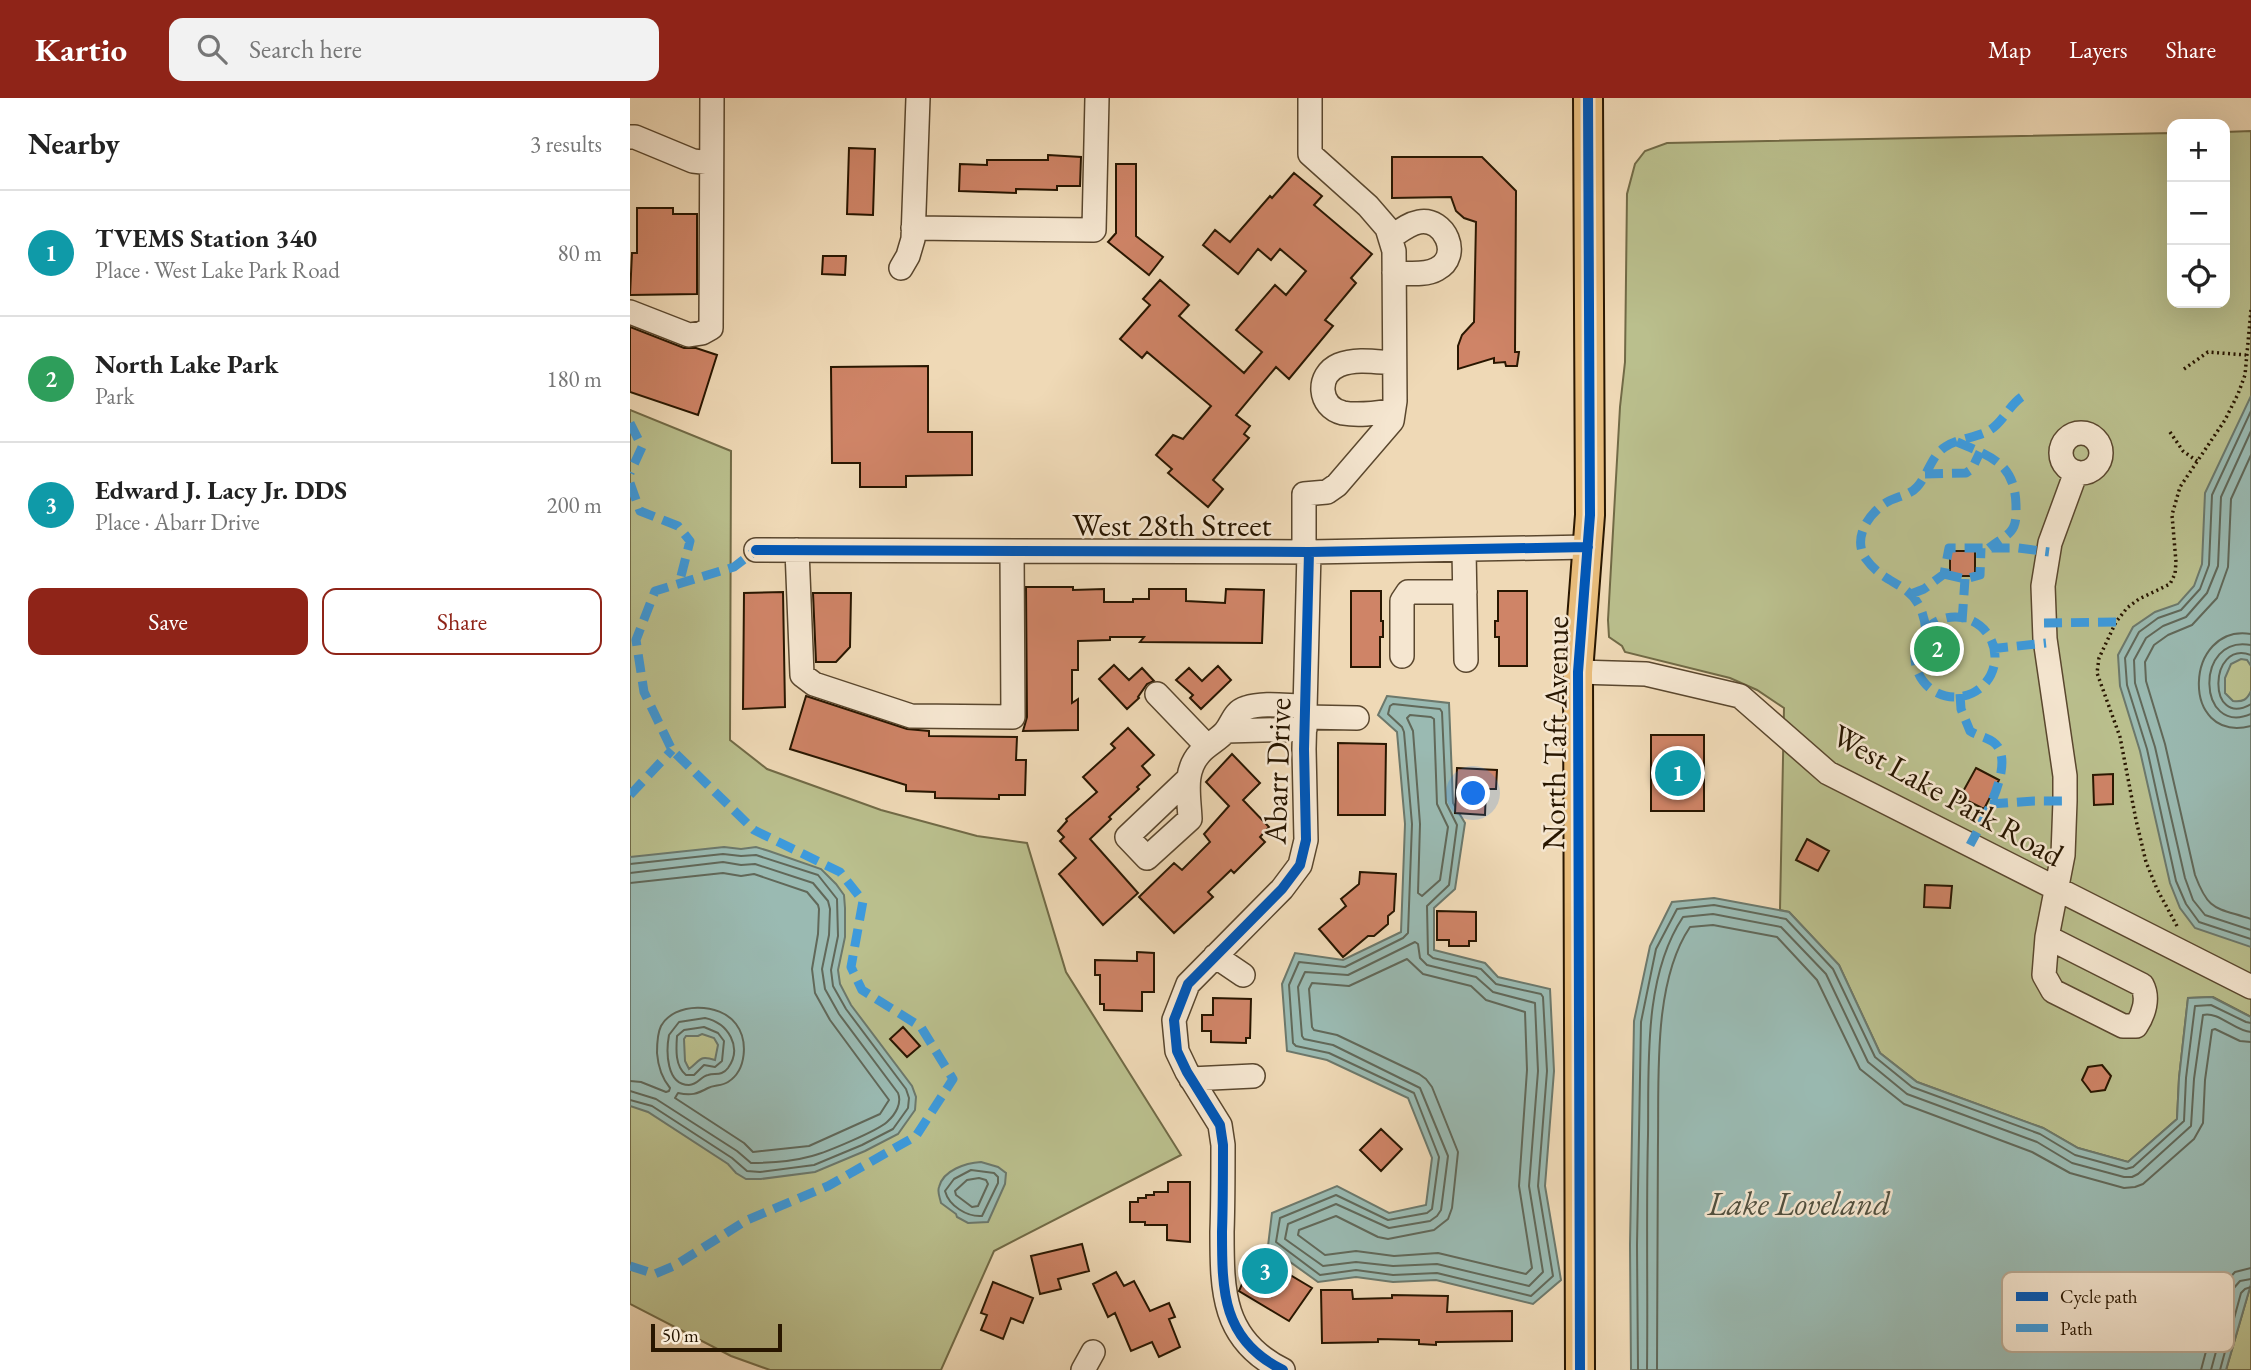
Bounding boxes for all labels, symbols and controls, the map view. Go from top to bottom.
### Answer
search box [169,18,659,81]
text: Kartio [35,28,127,71]
icon: search [193,30,231,68]
text: Search here [249,32,362,66]
text: Map [1988,34,2031,65]
text: Layers [2069,34,2128,65]
text: Share [2166,34,2216,65]
map controls [2167,119,2230,308]
button: + [2167,119,2230,182]
text: Nearby [28,124,120,163]
text: 3 results [530,129,602,159]
button: − [2167,182,2230,245]
text: TVEMS Station 340 [95,221,317,255]
text: 1 [45,238,57,268]
text: 80 m [557,238,602,268]
button: locate [2167,245,2230,308]
text: Place · West Lake Park Road [95,255,340,285]
text: North Lake Park [95,347,278,381]
text: 2 [45,364,57,394]
text: 180 m [546,364,602,394]
text: Park [95,381,134,411]
text: Edward J. Lacy Jr. DDS [95,473,347,507]
text: 3 [45,490,57,520]
text: 200 m [546,490,602,520]
street label: West 28th Street [1072,504,1272,546]
text: Place · Abarr Drive [95,507,260,537]
button: Save [28,588,308,655]
button: Share [322,588,602,655]
street label: North Taft Avenue [1532,616,1578,850]
pin: 2 [1914,623,1960,675]
street label: Abarr Drive [1253,697,1301,846]
street label: West Lake Park Road [1825,714,2072,876]
pin: 1 [1655,747,1701,799]
your location [1456,776,1490,810]
water label: Lake Loveland [1707,1182,1891,1225]
pin: 3 [1242,1245,1288,1297]
legend [2002,1272,2234,1352]
text: Cycle path [2060,1284,2138,1309]
text: Path [2060,1316,2093,1341]
scale bar [651,1321,782,1353]
text: 50 m [662,1323,699,1348]

